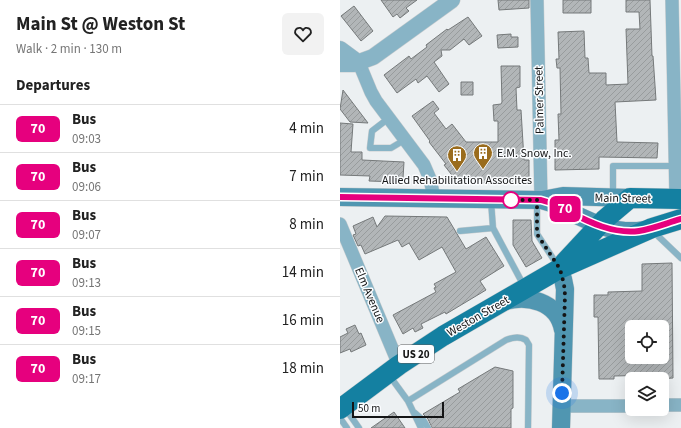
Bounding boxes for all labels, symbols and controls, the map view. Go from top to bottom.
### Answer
text: Main St @ Weston St [16,11,185,38]
button: heart [282,13,324,55]
text: Walk · 2 min · 130 m [16,40,122,58]
street label: Palmer Street [530,66,549,134]
text: Departures [16,75,90,96]
text: Bus [72,109,96,130]
text: 4 min [289,118,324,139]
text: 70 [31,119,45,139]
text: 09:03 [72,130,101,148]
building icon: E.M. Snow, Inc. [472,142,494,170]
building icon: Allied Rehabilitation Assocites [446,144,468,172]
place label: E.M. Snow, Inc. [497,145,572,162]
text: Bus [72,157,96,178]
text: 7 min [289,166,324,187]
text: 70 [31,167,45,187]
place label: Allied Rehabilitation Assocites [382,172,532,189]
text: 09:06 [72,178,101,196]
street label: Main Street [594,190,652,207]
unlabelled marker [502,191,520,209]
line badge: 70 [547,196,583,222]
text: 70 [558,199,572,219]
text: Bus [72,205,96,226]
text: 8 min [289,214,324,235]
text: 70 [31,215,45,235]
text: 09:07 [72,226,101,244]
text: Bus [72,253,96,274]
text: 14 min [282,262,324,283]
text: 70 [31,263,45,283]
street label: Elm Avenue [350,265,389,326]
text: 09:13 [72,274,101,292]
street label: Weston Street [444,292,513,341]
text: Bus [72,301,96,322]
text: 16 min [282,310,324,331]
text: 70 [31,311,45,331]
map controls [625,320,669,416]
button: locate [625,320,669,364]
text: 09:15 [72,322,101,340]
road number: US 20 [398,345,434,363]
text: Bus [72,349,96,370]
text: 18 min [282,358,324,379]
text: 70 [31,359,45,379]
text: 09:17 [72,370,101,388]
button: layers [625,372,669,416]
your location [552,383,572,403]
scale bar [352,400,444,419]
text: 50 m [358,401,380,416]

